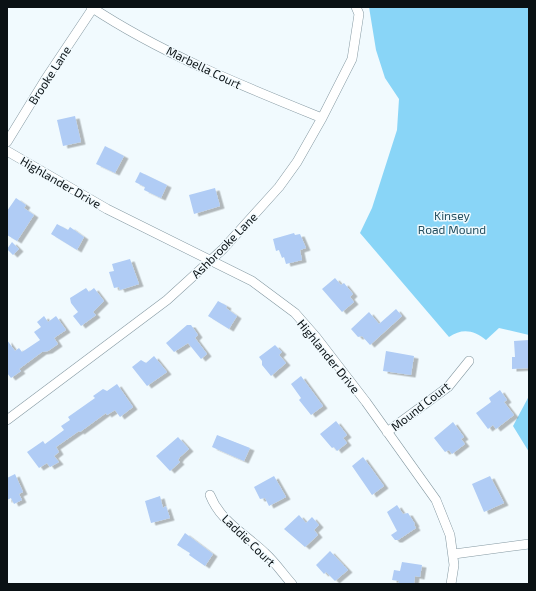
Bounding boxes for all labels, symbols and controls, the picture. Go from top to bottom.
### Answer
street label: Brooke Lane [25,43,73,107]
street label: Marbella Court [164,43,244,91]
street label: Highlander Drive [18,153,104,211]
park label: Kinsey Road Mound [418,208,486,236]
street label: Ashbrooke Lane [188,209,260,281]
street label: Highlander Drive [295,316,363,396]
street label: Mound Court [388,378,452,433]
street label: Laddie Court [220,511,279,569]

